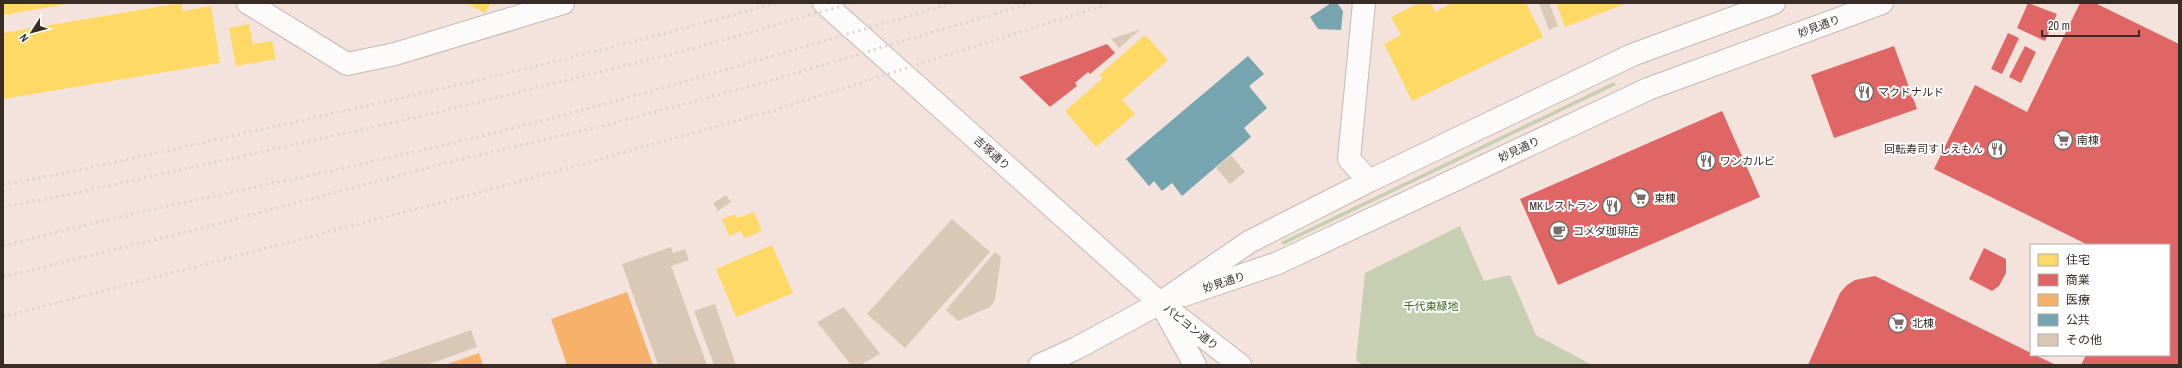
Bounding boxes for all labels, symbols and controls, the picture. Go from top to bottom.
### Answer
north arrow [12,12,52,52]
street label: 妙見通り [1796,12,1842,40]
scale bar [2042,12,2139,38]
text: 20 m [2048,18,2070,34]
text: N [16,31,31,45]
restaurant icon: マクドナルド [1853,81,1875,103]
place label: マクドナルド [1878,85,1944,99]
supermarket icon: 南棟 [2052,129,2074,151]
street label: 吉塚通り [971,133,1013,173]
street label: 妙見通り [1496,133,1542,165]
place label: 南棟 [2077,133,2099,147]
restaurant icon: 回転寿司すしえもん [1986,138,2008,160]
place label: 回転寿司すしえもん [1884,142,1983,156]
restaurant icon: ワンカルビ [1695,150,1717,172]
place label: ワンカルビ [1720,154,1775,168]
supermarket icon: 東棟 [1629,187,1651,209]
place label: 東棟 [1654,191,1676,205]
restaurant icon: MKレストラン [1601,195,1623,217]
place label: MKレストラン [1529,199,1598,213]
cafe icon: コメダ珈琲店 [1548,220,1570,242]
place label: コメダ珈琲店 [1573,224,1639,238]
legend [2030,244,2170,356]
text: 住宅 [2066,252,2090,268]
street label: 妙見通り [1201,269,1247,295]
text: 商業 [2066,272,2090,288]
text: 医療 [2066,292,2090,308]
park label: 千代東緑地 [1404,299,1459,313]
street label: パピヨン通り [1161,301,1221,353]
supermarket icon: 北棟 [1887,312,1909,334]
text: 公共 [2066,312,2090,328]
place label: 北棟 [1912,316,1934,330]
text: その他 [2066,332,2102,348]

